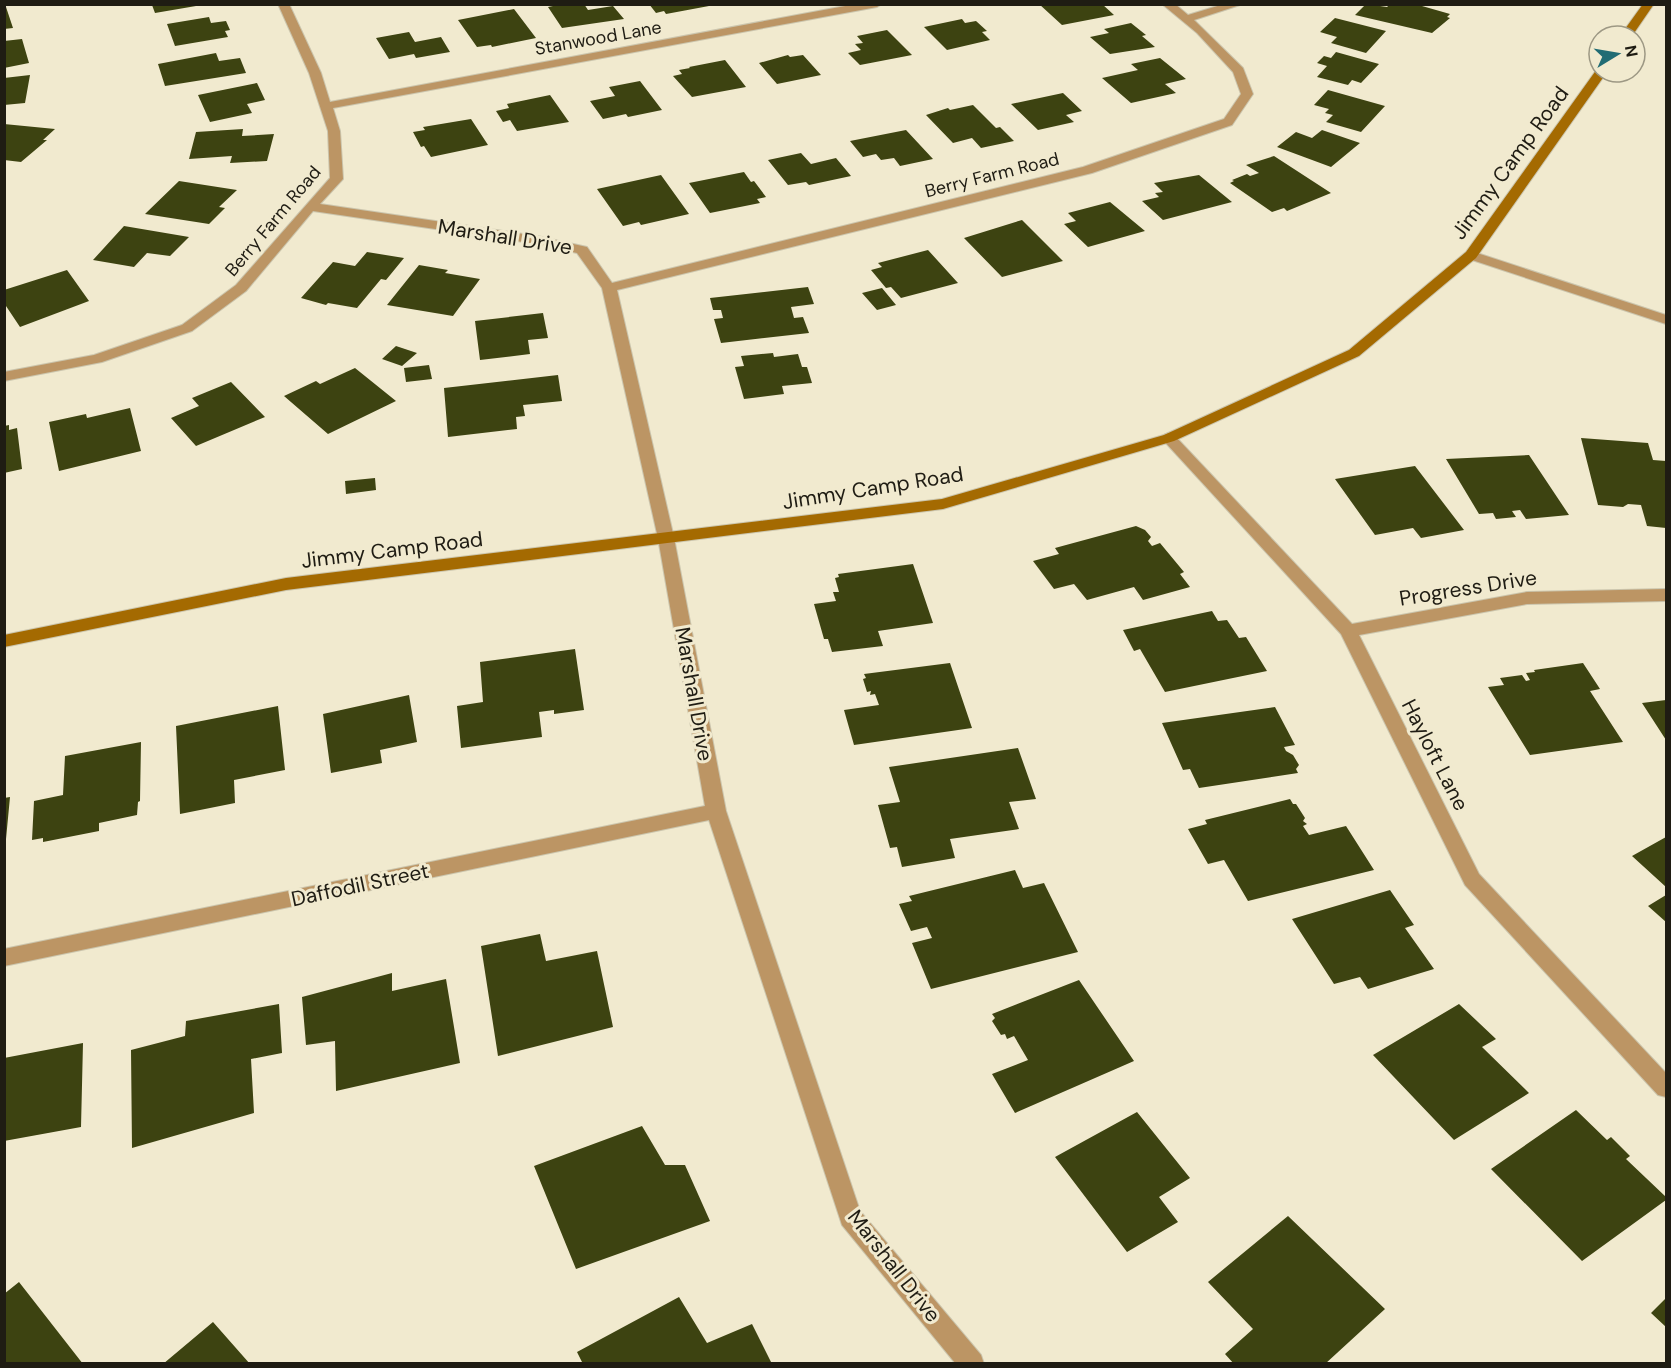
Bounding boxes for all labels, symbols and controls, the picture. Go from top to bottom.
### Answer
street label: Stanwood Lane [533,15,663,61]
north arrow [1587,24,1647,84]
text: N [1620,44,1643,59]
street label: Jimmy Camp Road [1445,81,1575,245]
street label: Berry Farm Road [922,147,1062,203]
street label: Berry Farm Road [220,161,326,281]
street label: Marshall Drive [436,213,574,261]
street label: Jimmy Camp Road [781,460,965,516]
street label: Jimmy Camp Road [300,525,484,575]
street label: Progress Drive [1397,563,1539,613]
street label: Marshall Drive [668,625,720,763]
street label: Hayloft Lane [1395,694,1475,816]
street label: Daffodil Street [289,857,431,913]
street label: Marshall Drive [841,1204,947,1328]

